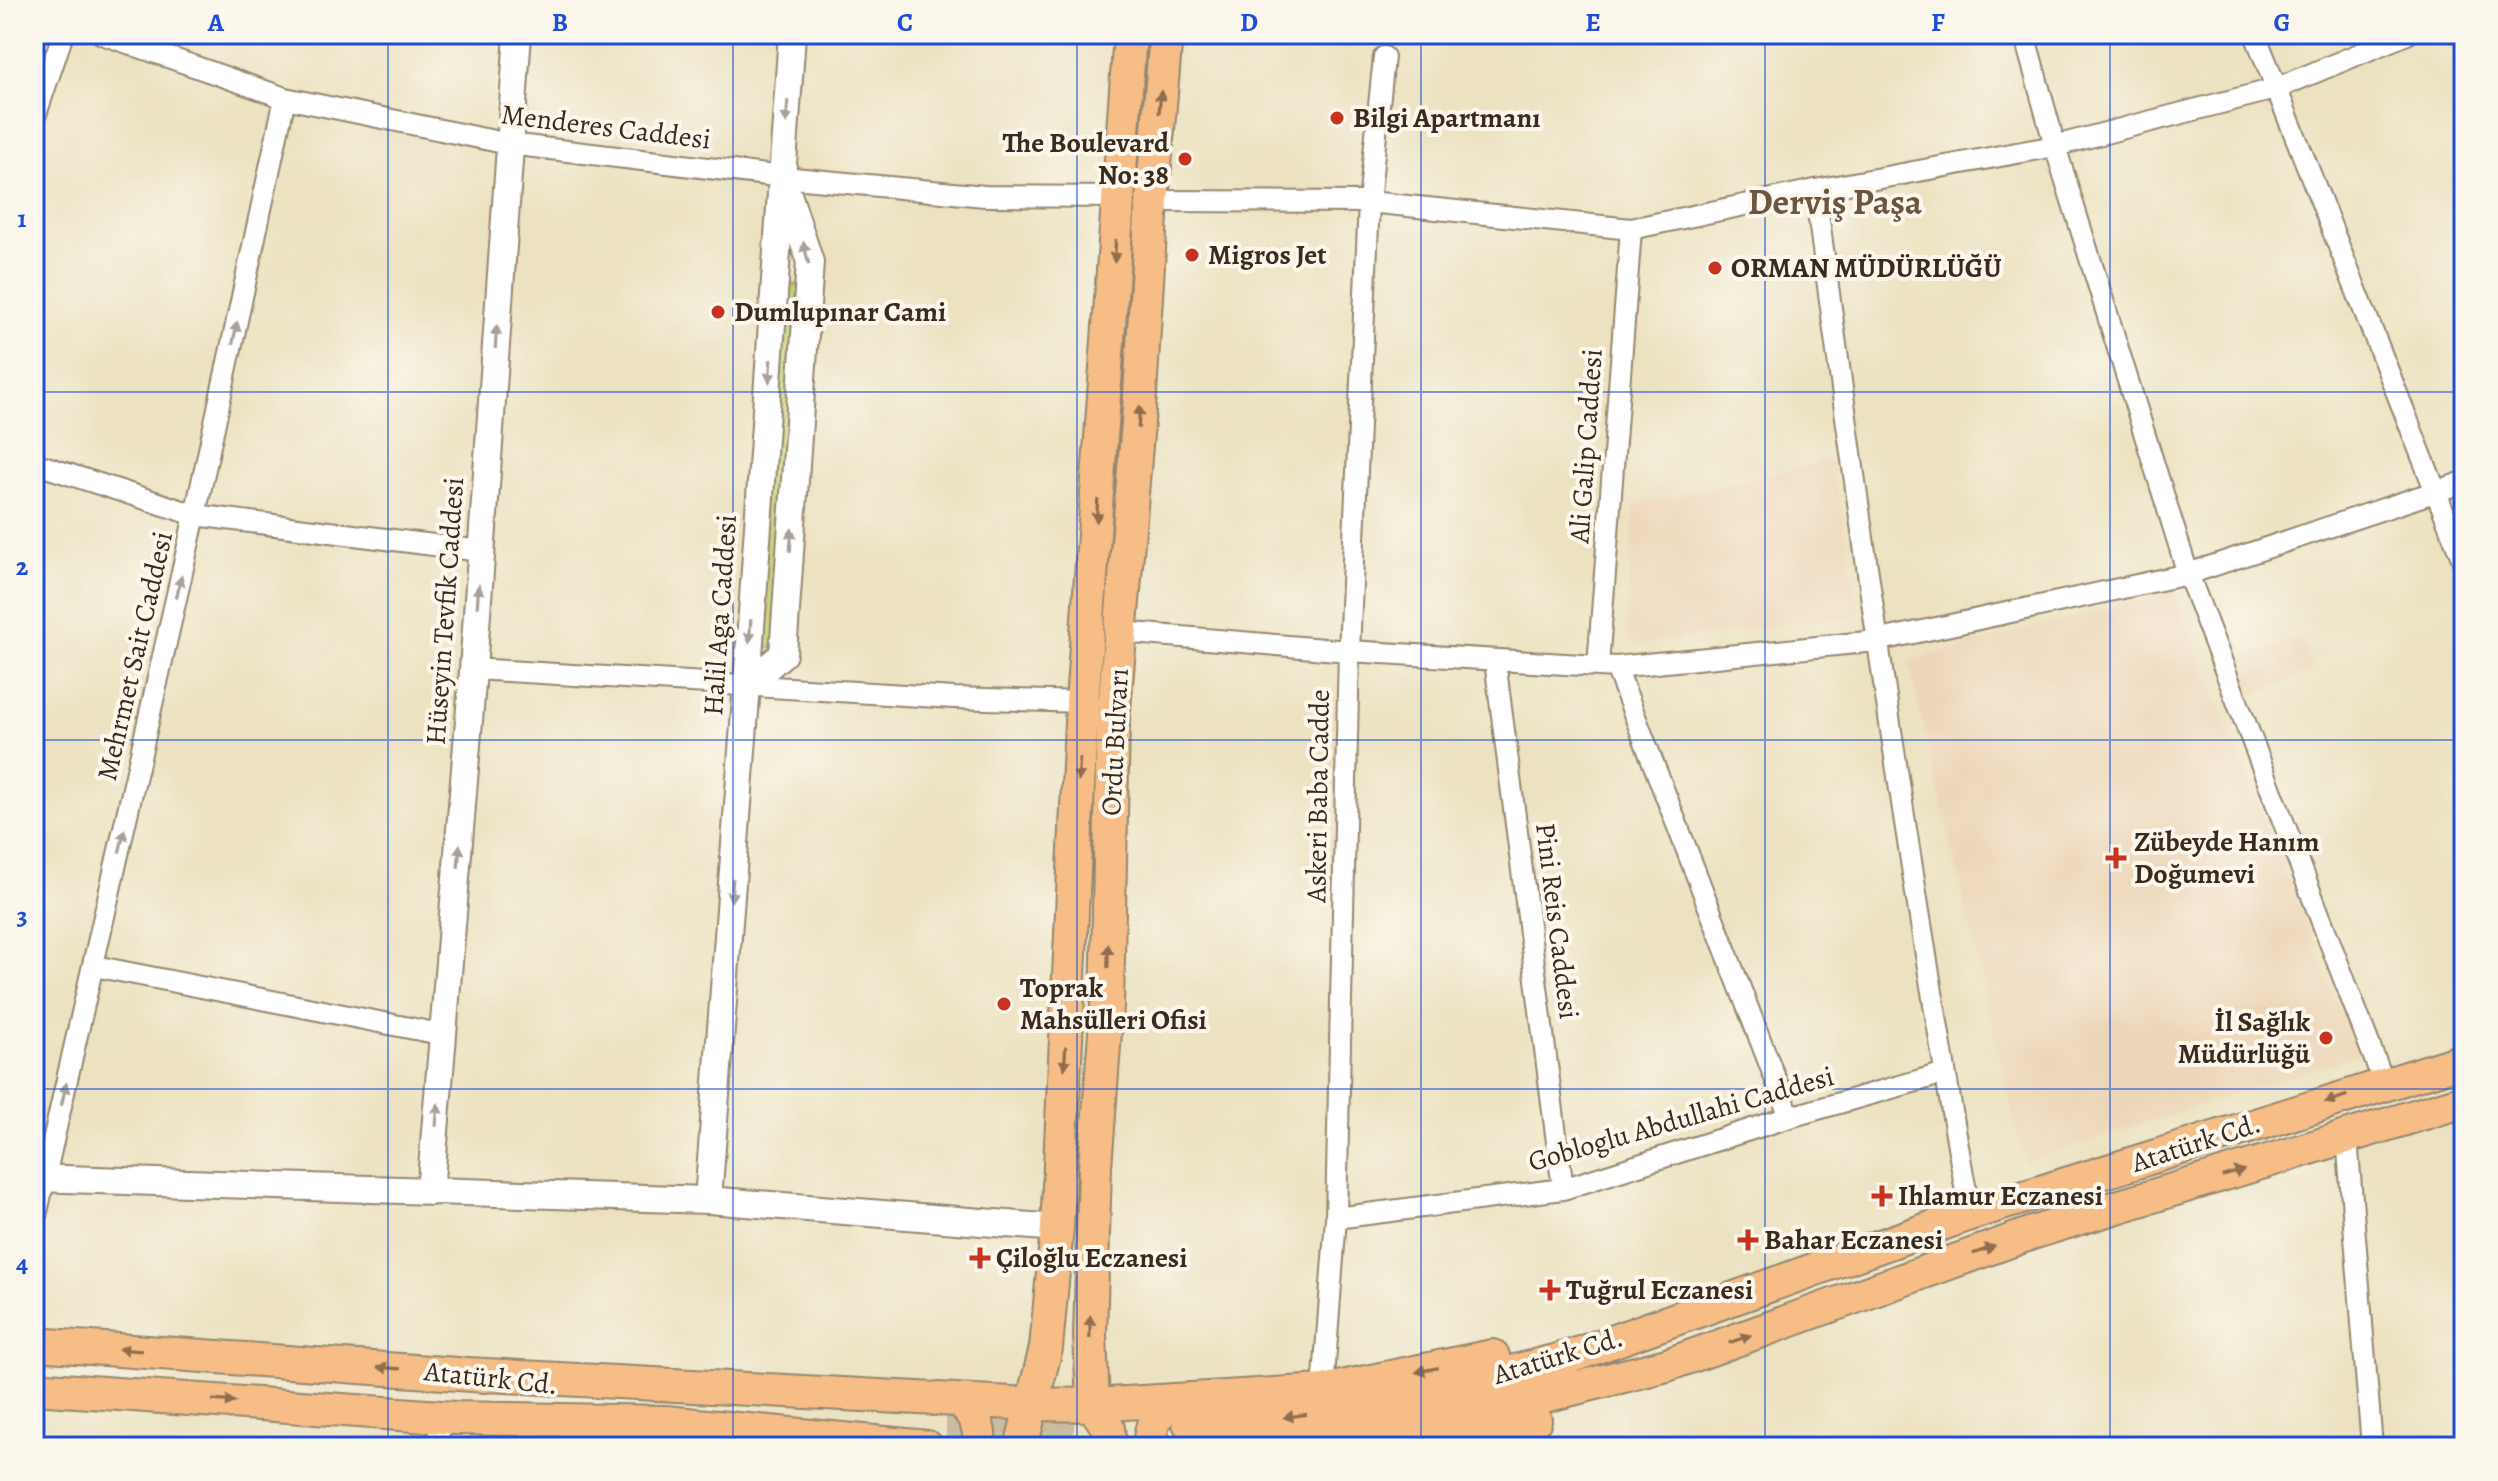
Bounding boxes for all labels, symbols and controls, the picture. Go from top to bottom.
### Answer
text: A [207,5,225,40]
text: B [552,5,568,40]
text: C [897,5,913,40]
text: D [1240,5,1258,40]
text: E [1585,5,1601,40]
text: F [1931,5,1945,40]
text: G [2273,5,2291,40]
one-way arrow [1154,89,1167,114]
street label: Menderes Caddesi [499,95,713,159]
place label: Bilgi Apartmanı [1353,99,1540,137]
one-way arrow [780,100,793,125]
marker: Bilgi Apartmanı [1328,109,1346,127]
place label: The Boulevard No: 38 [1003,124,1170,194]
marker: The Boulevard No: 38 [1176,150,1194,168]
district label: Derviş Paşa [1748,177,1923,226]
text: 1 [17,201,27,236]
place label: Migros Jet [1208,236,1326,274]
one-way arrow [1108,239,1121,264]
one-way arrow [800,241,812,266]
marker: Migros Jet [1183,246,1201,264]
place label: ORMAN MÜDÜRLÜĞÜ [1731,249,2002,287]
marker: ORMAN MÜDÜRLÜĞÜ [1706,259,1724,277]
place label: Dumlupınar Cami [734,293,946,331]
marker: Dumlupınar Cami [709,303,727,321]
one-way arrow [229,320,242,345]
one-way arrow [490,324,503,349]
street label: Ali Galip Caddesi [1560,347,1612,546]
one-way arrow [763,359,776,384]
one-way arrow [1133,404,1146,429]
street label: Hüseyin Tevfik Caddesi [417,476,473,746]
one-way arrow [1090,499,1103,524]
street label: Halil Aga Caddesi [694,513,746,717]
one-way arrow [785,527,798,552]
street label: Mehrmet Sait Caddesi [88,528,182,784]
text: 2 [16,549,29,584]
one-way arrow [173,574,186,599]
one-way arrow [472,583,485,608]
one-way arrow [743,618,756,643]
street label: Ordu Bulvarı [1092,667,1138,817]
street label: Askeri Baba Cadde [1297,689,1339,904]
one-way arrow [1072,758,1085,783]
street label: Pini Reis Caddesi [1526,821,1588,1021]
place label: Zübeyde Hanım Doğumevi [2134,823,2319,893]
one-way arrow [116,828,129,853]
one-way arrow [453,843,466,868]
marker: Zübeyde Hanım Doğumevi [2105,847,2127,869]
one-way arrow [725,878,738,903]
text: 3 [16,898,28,933]
one-way arrow [1102,943,1115,968]
place label: Toprak Mahsülleri Ofisi [1020,969,1207,1039]
marker: Toprak Mahsülleri Ofisi [995,995,1013,1013]
place label: İl Sağlık Müdürlüğü [2178,1003,2311,1073]
marker: İl Sağlık Müdürlüğü [2317,1029,2335,1047]
one-way arrow [1059,1046,1072,1071]
street label: Gobloglu Abdullahi Caddesi [1524,1057,1838,1181]
one-way arrow [58,1081,71,1106]
one-way arrow [2323,1093,2347,1106]
one-way arrow [431,1102,444,1127]
street label: Atatürk Cd. [2126,1104,2265,1182]
one-way arrow [2221,1166,2245,1179]
place label: Ihlamur Eczanesi [1898,1177,2103,1215]
marker: Ihlamur Eczanesi [1873,1187,1891,1205]
place label: Bahar Eczanesi [1764,1221,1943,1259]
marker: Bahar Eczanesi [1739,1231,1757,1249]
place label: Çiloğlu Eczanesi [996,1239,1187,1277]
one-way arrow [1973,1244,1997,1256]
text: 4 [16,1246,28,1281]
marker: Çiloğlu Eczanesi [971,1249,989,1267]
place label: Tuğrul Eczanesi [1566,1271,1753,1309]
marker: Tuğrul Eczanesi [1541,1281,1559,1299]
one-way arrow [1084,1314,1097,1339]
street label: Atatürk Cd. [1488,1318,1628,1394]
one-way arrow [1728,1332,1752,1345]
one-way arrow [117,1343,142,1356]
street label: Atatürk Cd. [422,1352,560,1404]
one-way arrow [376,1361,401,1374]
one-way arrow [1415,1364,1440,1376]
one-way arrow [212,1395,237,1408]
one-way arrow [1283,1410,1308,1423]

